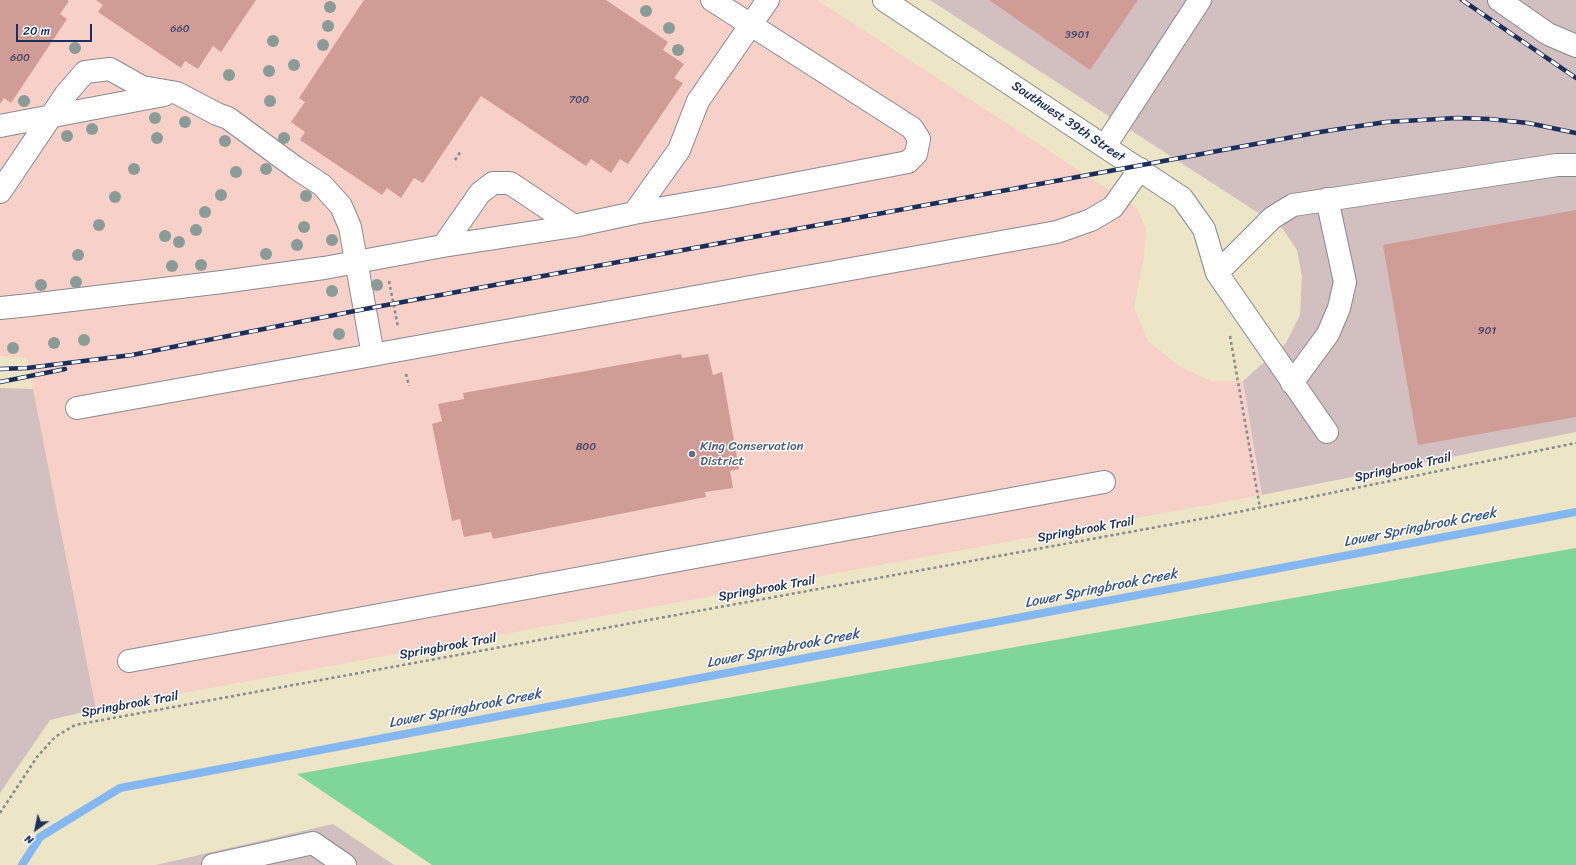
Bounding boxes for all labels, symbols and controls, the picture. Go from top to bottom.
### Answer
scale bar [18,16,94,42]
text: 20 m [23,20,50,42]
house number: 660 [170,22,190,36]
house number: 3901 [1065,28,1089,42]
house number: 600 [10,51,30,65]
street label: Southwest 39th Street [1008,78,1128,166]
house number: 700 [569,93,589,107]
house number: 901 [1478,324,1496,338]
place label: King Conservation District [700,439,804,470]
house number: 800 [576,440,596,454]
marker: King Conservation District [687,449,697,459]
street label: Springbrook Trail [1353,450,1453,486]
water label: Lower Springbrook Creek [1342,505,1498,551]
street label: Springbrook Trail [1036,514,1136,546]
water label: Lower Springbrook Creek [1023,566,1179,612]
street label: Springbrook Trail [717,573,817,605]
water label: Lower Springbrook Creek [705,626,861,672]
street label: Springbrook Trail [398,631,498,663]
water label: Lower Springbrook Creek [387,686,543,732]
street label: Springbrook Trail [80,689,180,721]
north arrow [16,809,56,849]
text: N [21,829,38,850]

